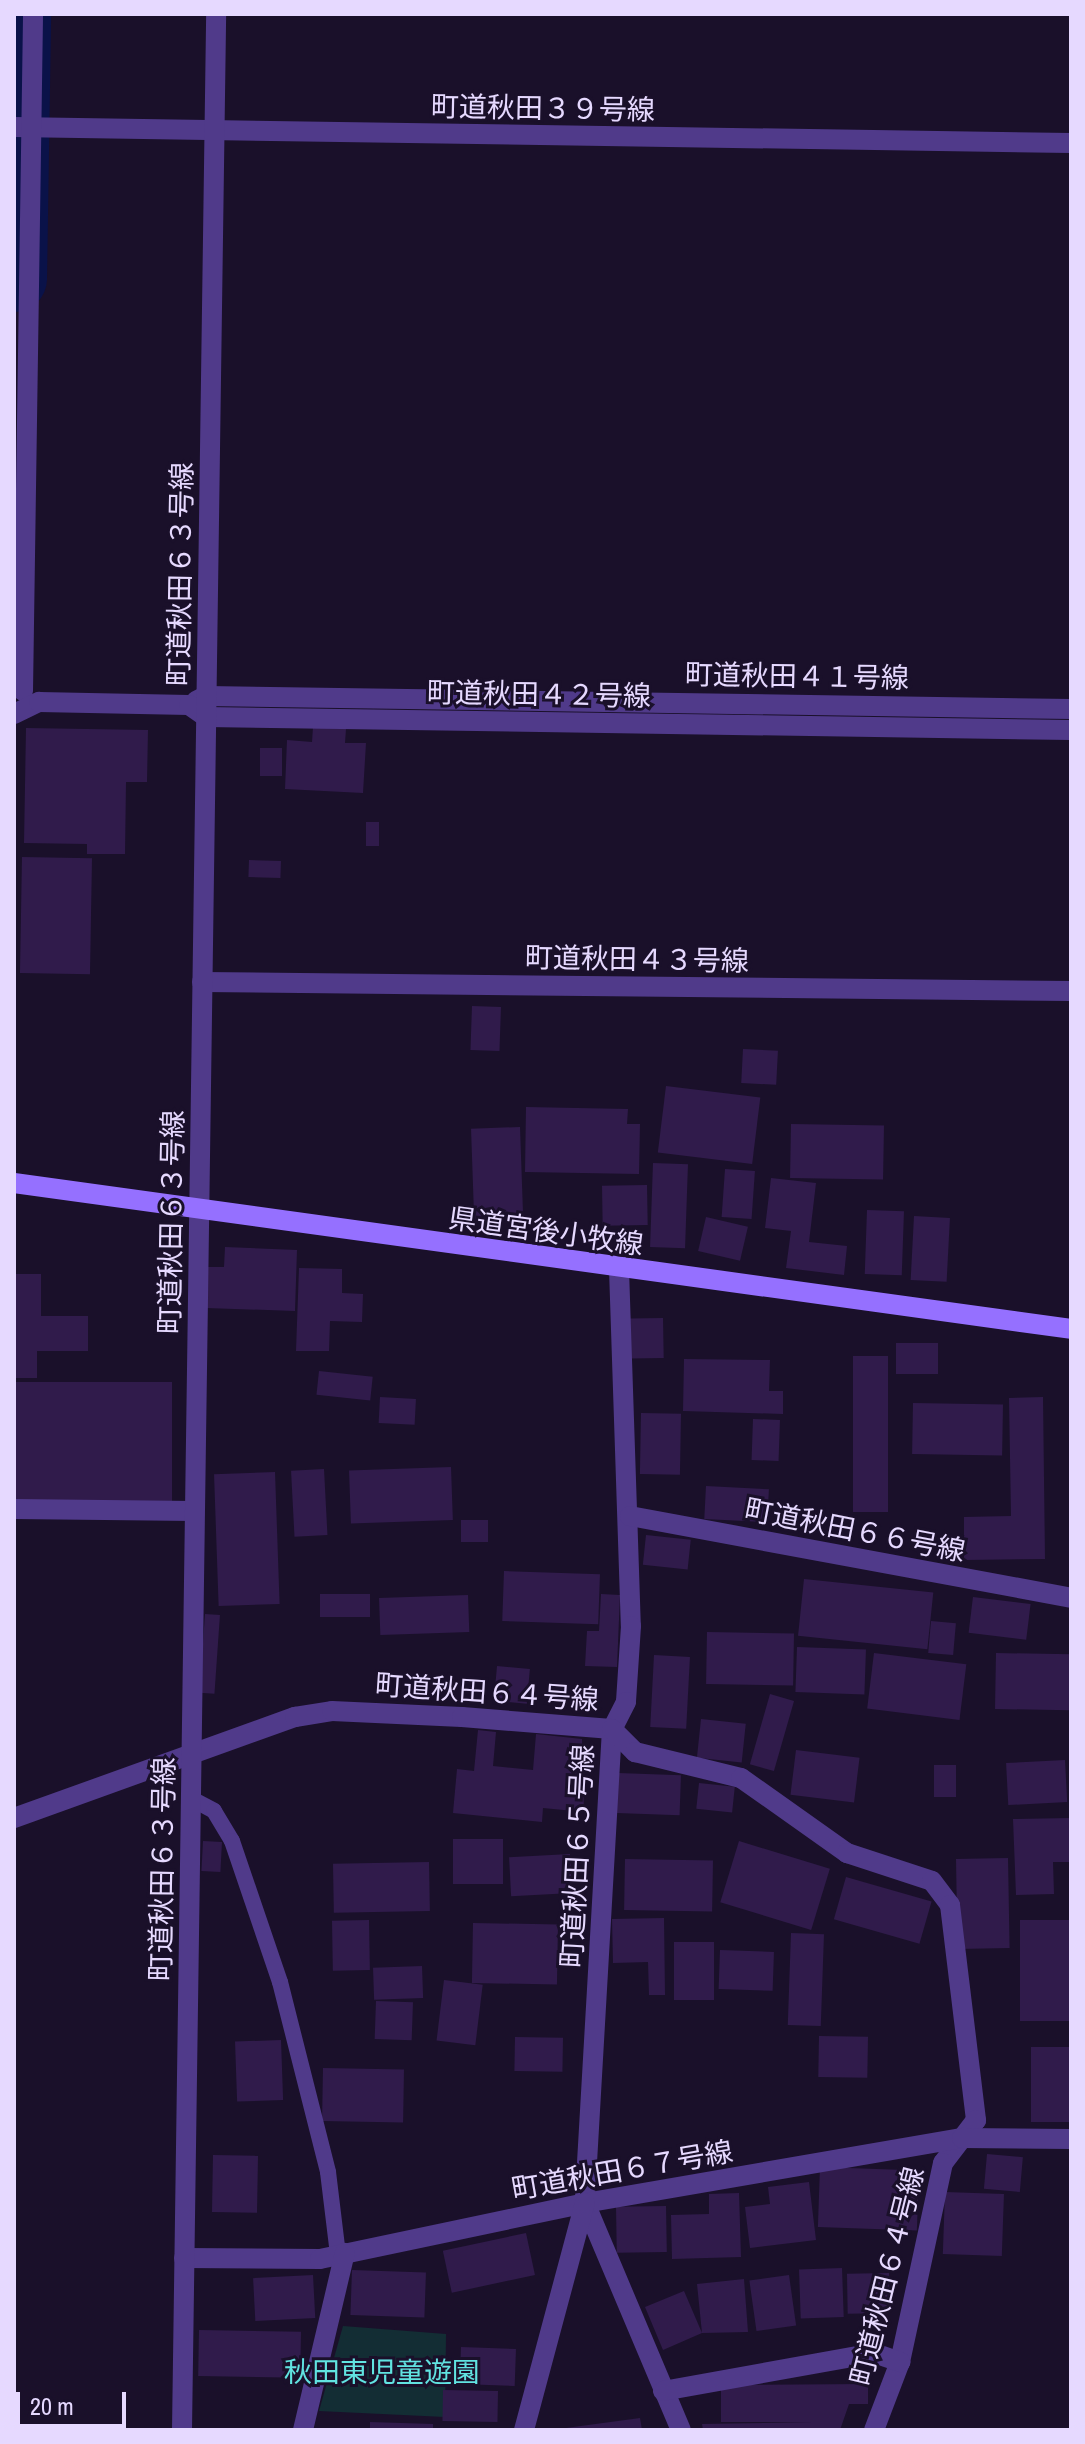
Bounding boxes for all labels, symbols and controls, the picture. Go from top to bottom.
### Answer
street label: 町道秋田３９号線 [431,89,655,127]
street label: 町道秋田６３号線 [161,462,199,686]
street label: 町道秋田４１号線 [685,657,909,695]
street label: 町道秋田４２号線 [427,675,651,713]
street label: 町道秋田４３号線 [525,940,749,978]
street label: 町道秋田６３号線 [152,1110,190,1334]
street label: 県道宮後小牧線 [447,1201,645,1261]
street label: 町道秋田６６号線 [742,1492,968,1568]
street label: 町道秋田６４号線 [374,1667,600,1717]
street label: 町道秋田６５号線 [554,1743,600,1969]
street label: 町道秋田６３号線 [143,1757,181,1981]
street label: 町道秋田６７号線 [509,2134,735,2206]
street label: 町道秋田６４号線 [844,2163,930,2389]
park label: 秋田東児童遊園 [284,2355,480,2389]
scale bar [20,2376,130,2426]
text: 20 m [30,2390,74,2422]

